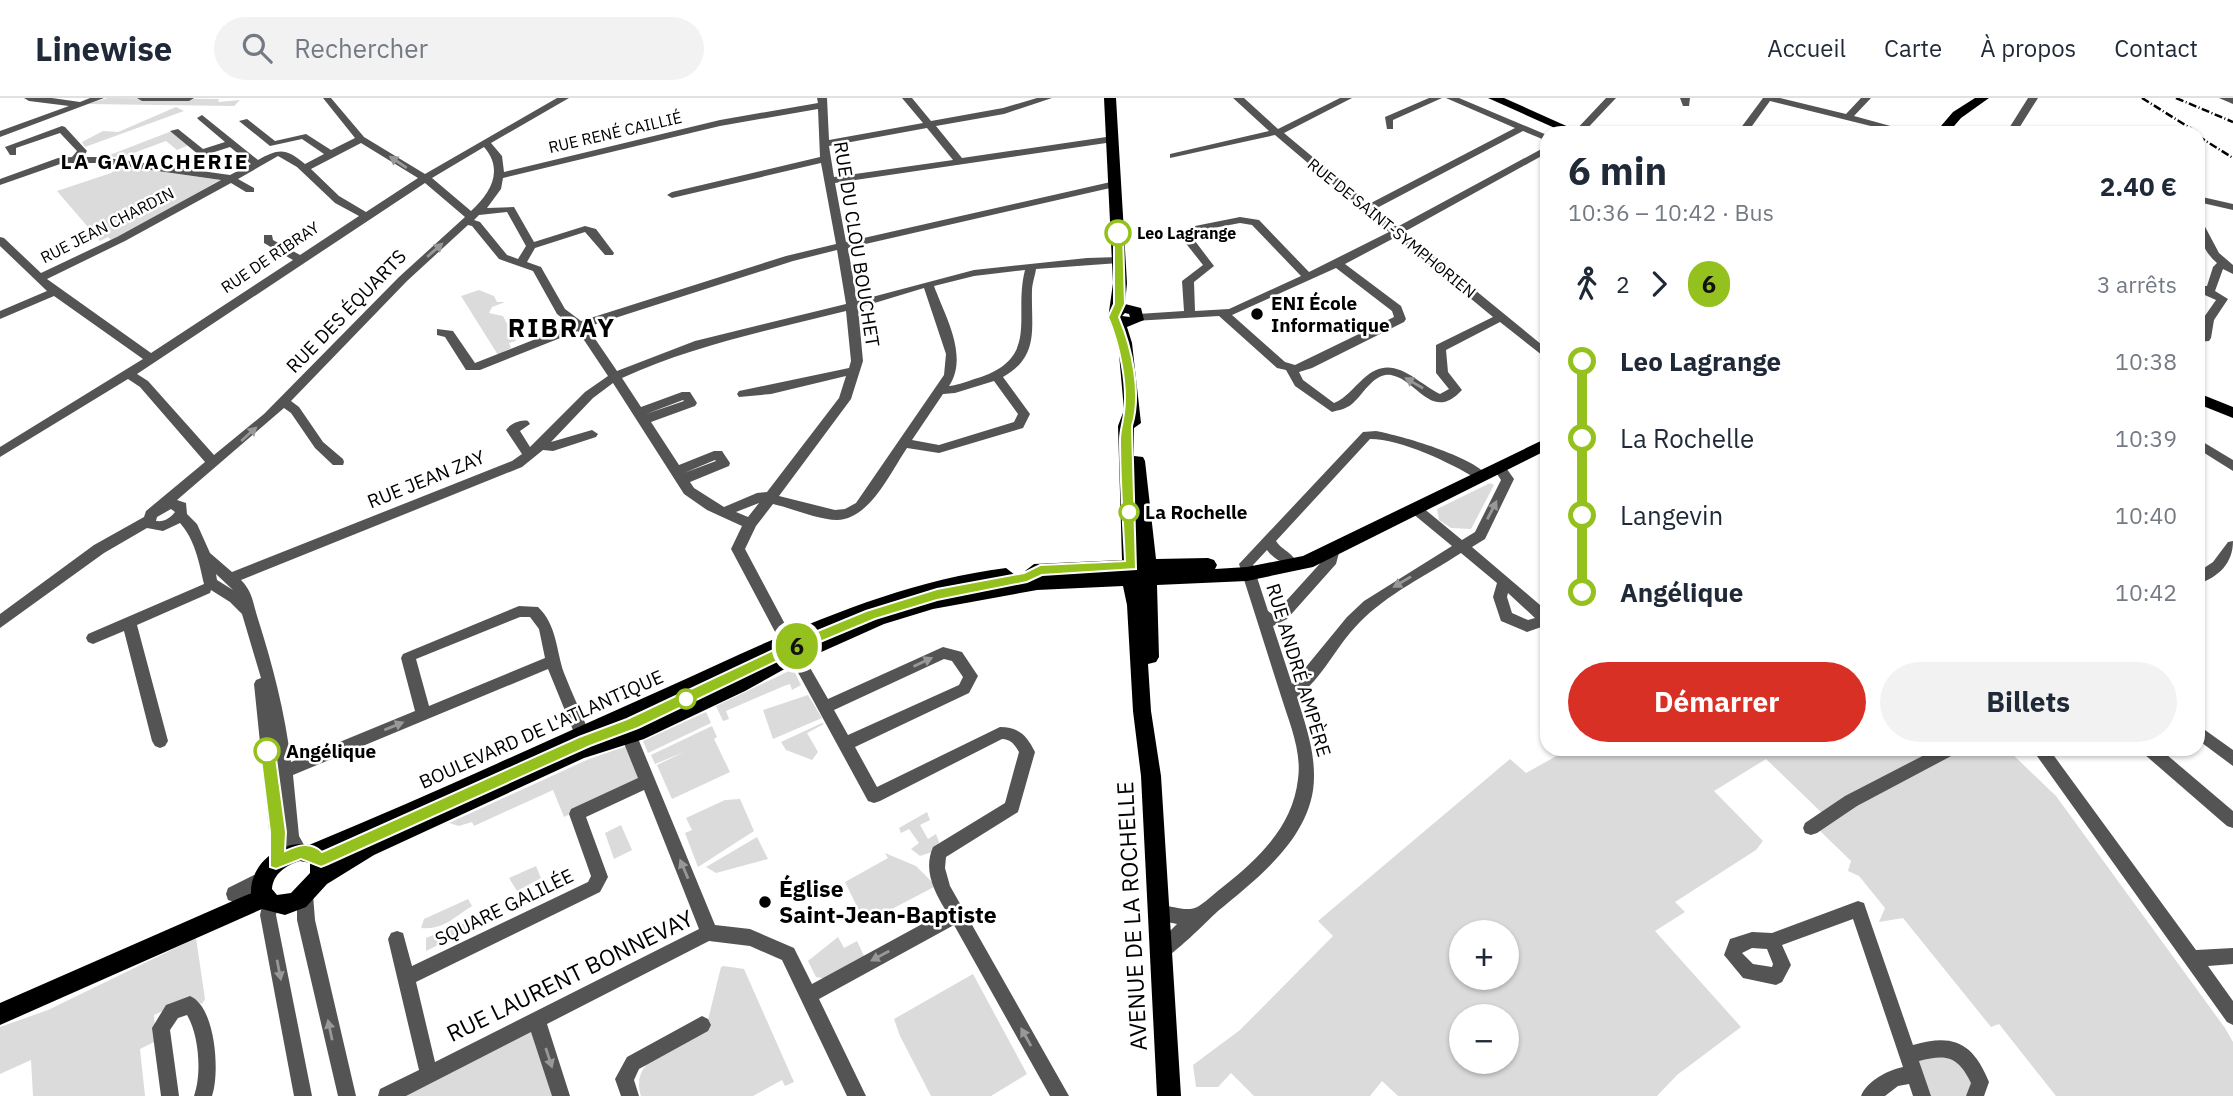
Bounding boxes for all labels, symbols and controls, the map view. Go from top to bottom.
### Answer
search box [214,17,704,80]
text: Linewise [35,27,172,70]
icon: search [238,29,276,67]
text: Rechercher [294,31,428,65]
text: Accueil [1767,32,1846,64]
text: Carte [1884,32,1942,64]
text: À propos [1980,32,2076,64]
text: Contact [2114,32,2198,64]
street label: RUE RENÉ CAILLIÉ [546,106,684,157]
street label: RUE DU CLOU BOUCHET [829,139,885,349]
text: 6 min [1568,146,1667,195]
district label: LA GAVACHERIE [60,147,250,175]
street label: RUE DE SAINT-SYMPHORIEN [1304,154,1480,302]
one-way arrow [389,155,407,169]
text: 2.40 € [2100,169,2177,203]
street label: RUE JEAN CHARDIN [37,183,177,267]
text: 10:36 – 10:42 · Bus [1568,197,1774,227]
street label: RUE DE RIBRAY [217,217,323,297]
marker: Leo Lagrange [1105,220,1131,246]
place label: Leo Lagrange [1137,223,1236,243]
one-way arrow [426,242,444,258]
street label: RUE DES ÉQUARTS [281,244,411,378]
icon: walk [1568,265,1606,303]
icon: forward [1640,265,1678,303]
text: 6 [1702,268,1716,300]
text: 2 [1616,269,1630,299]
text: 3 arrêts [2097,269,2177,299]
place label: ENI École Informatique [1271,291,1390,337]
marker: ENI École Informatique [1249,306,1265,322]
district label: RIBRAY [508,310,616,344]
text: Leo Lagrange [1620,344,1781,378]
text: 10:38 [2115,346,2177,376]
one-way arrow [1404,377,1424,389]
text: La Rochelle [1620,421,1754,455]
text: 10:39 [2115,423,2177,453]
one-way arrow [241,426,258,442]
street label: RUE JEAN ZAY [364,444,489,513]
text: Langevin [1620,498,1723,532]
place label: La Rochelle [1145,500,1248,524]
one-way arrow [1486,500,1498,520]
text: 10:40 [2115,500,2177,530]
marker: La Rochelle [1119,502,1139,522]
one-way arrow [1393,575,1412,588]
text: Angélique [1620,575,1743,609]
text: 10:42 [2115,577,2177,607]
street label: RUE ANDRÉ AMPÈRE [1261,580,1337,760]
line badge: 6 [774,623,820,669]
text: 6 [790,630,804,662]
one-way arrow [913,656,933,668]
button: Démarrer [1568,662,1866,742]
button: Billets [1880,662,2177,742]
street label: BOULEVARD DE L'ATLANTIQUE [415,664,667,794]
unlabelled marker [676,689,696,709]
one-way arrow [383,720,404,731]
marker: Angélique [254,738,280,764]
place label: Angélique [286,739,376,763]
street label: AVENUE DE LA ROCHELLE [1109,781,1153,1051]
one-way arrow [678,859,690,879]
street label: SQUARE GALILÉE [431,863,577,951]
place label: Église Saint-Jean-Baptiste [779,873,997,929]
marker: Église Saint-Jean-Baptiste [757,894,773,910]
street label: RUE LAURENT BONNEVAY [441,902,698,1048]
map controls [1449,920,1519,1074]
button: + [1449,920,1519,990]
one-way arrow [871,950,890,962]
one-way arrow [274,959,285,981]
button: − [1449,1004,1519,1074]
one-way arrow [324,1019,335,1041]
one-way arrow [1020,1027,1032,1046]
one-way arrow [544,1047,554,1068]

